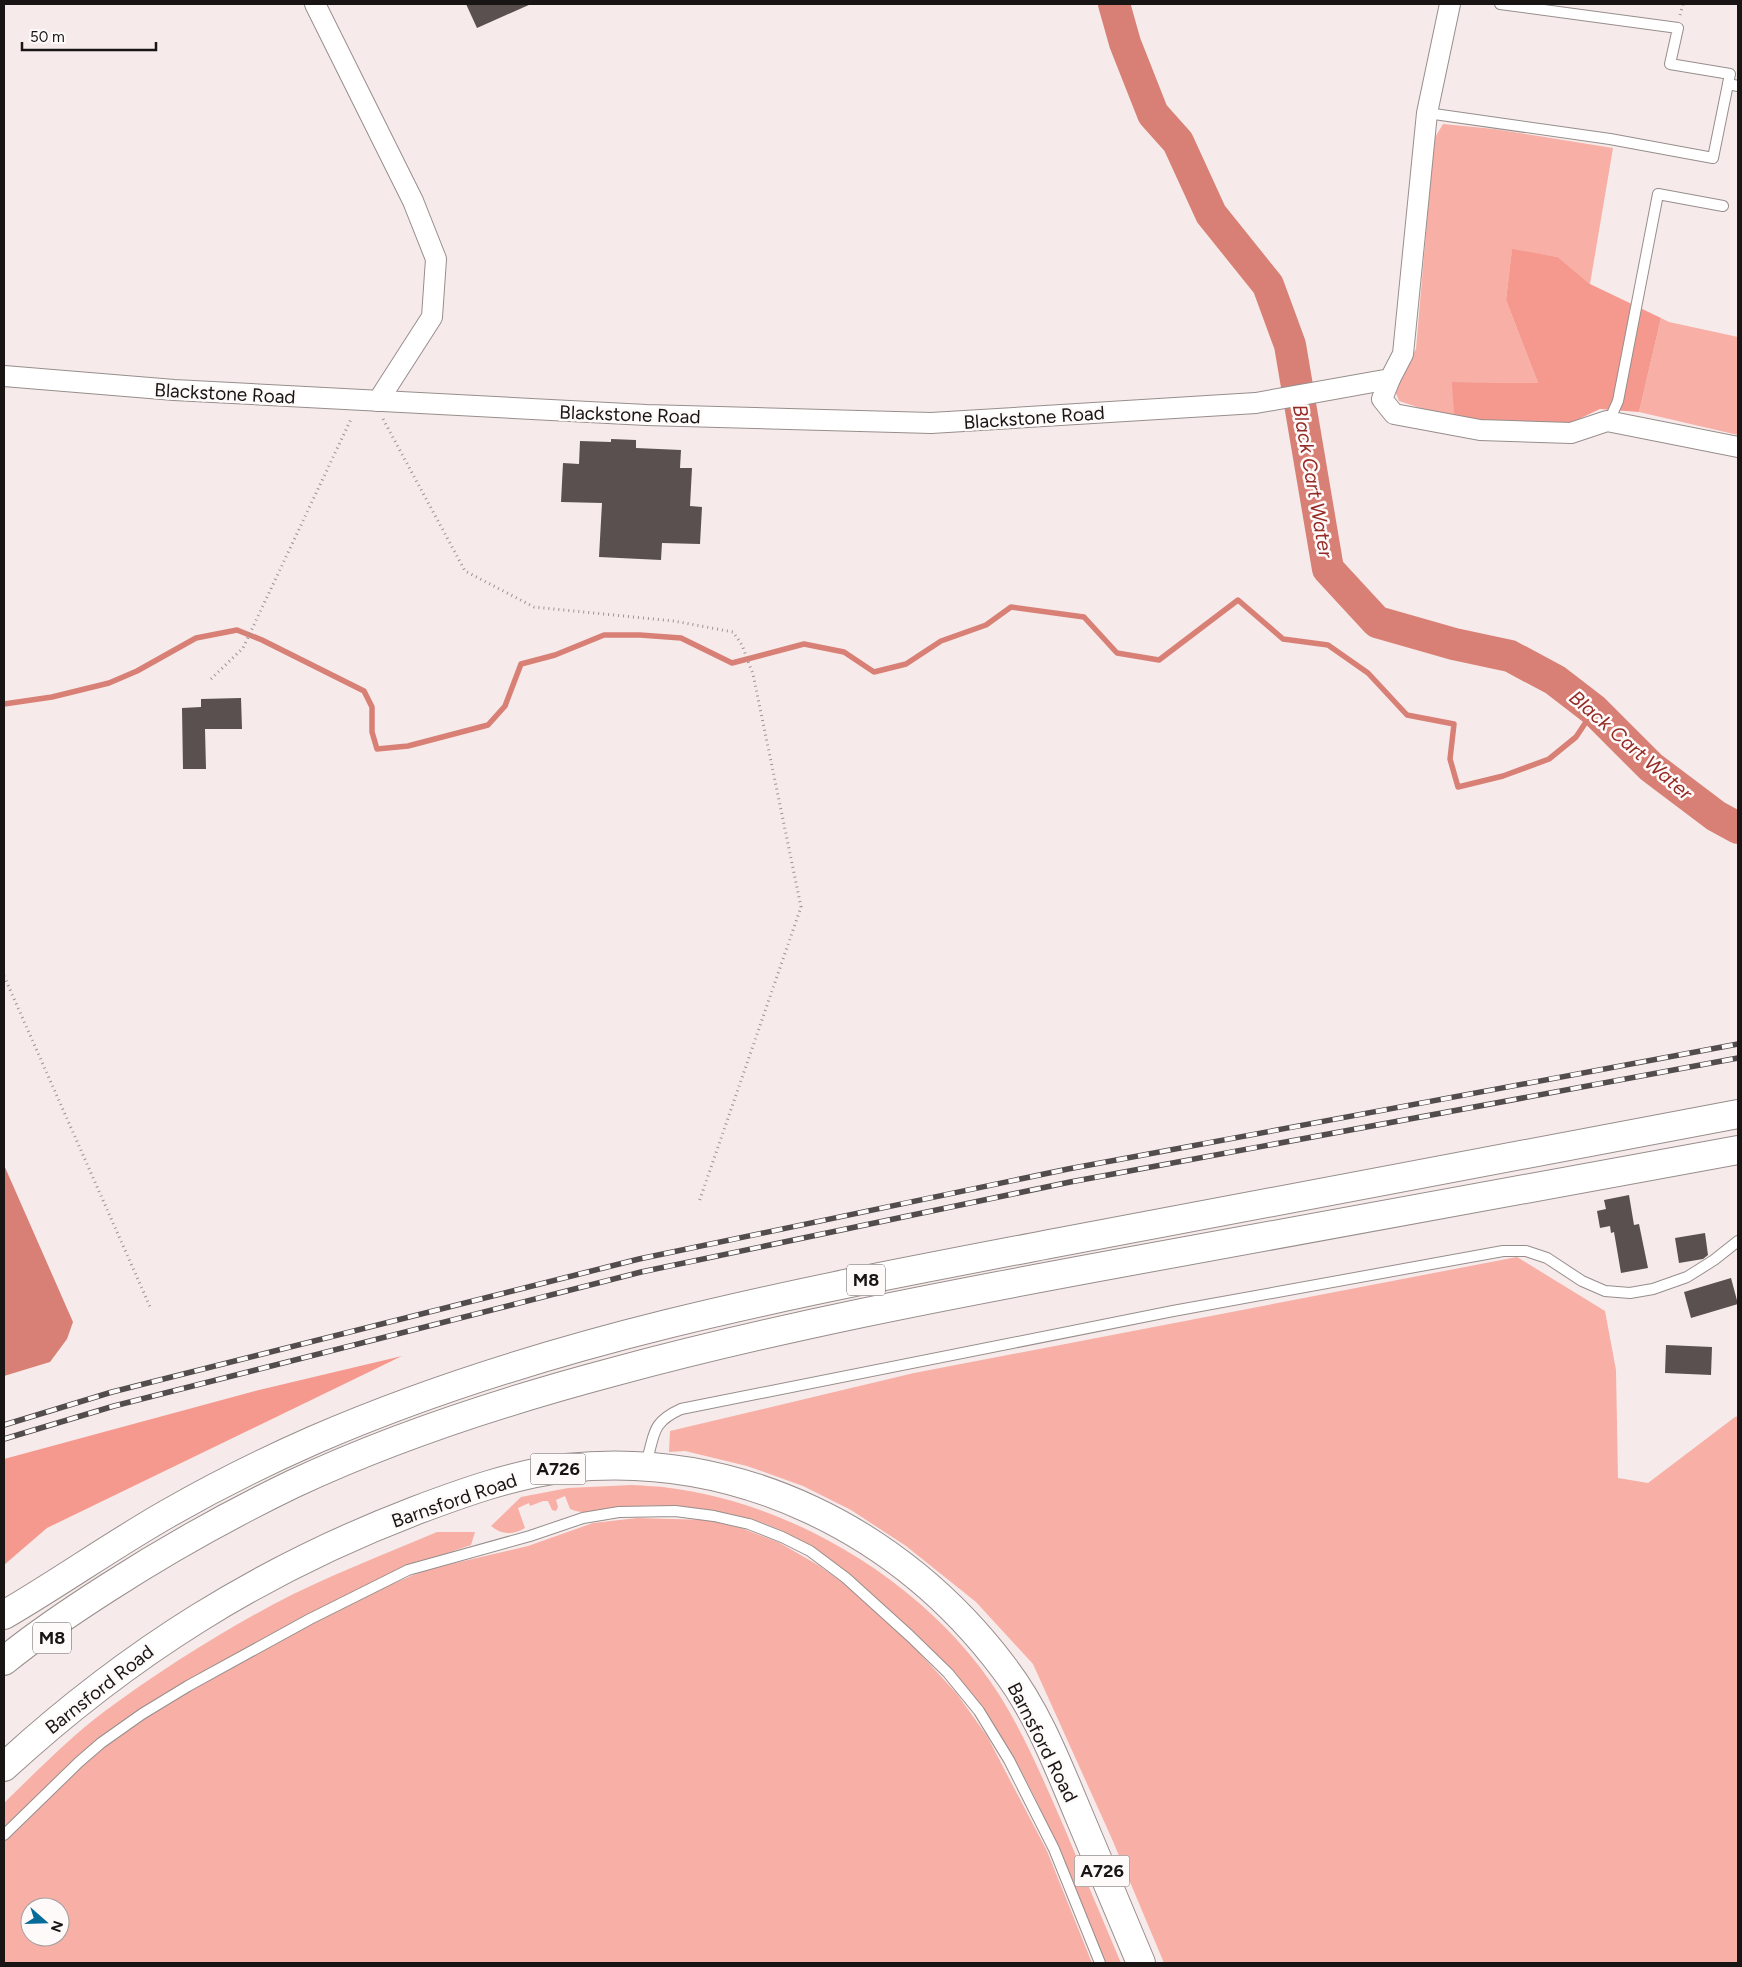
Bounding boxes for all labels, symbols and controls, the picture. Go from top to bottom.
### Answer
scale bar [22,20,156,52]
text: 50 m [30,28,65,46]
street label: Blackstone Road [154,378,296,409]
street label: Blackstone Road [559,401,701,428]
street label: Blackstone Road [963,401,1105,434]
water label: Black Cart Water [1288,403,1338,561]
water label: Black Cart Water [1565,685,1698,806]
road number: M8 [847,1264,885,1296]
road number: A726 [530,1454,586,1485]
street label: Barnsford Road [388,1468,520,1533]
road number: M8 [33,1622,71,1654]
street label: Barnsford Road [41,1640,158,1739]
street label: Barnsford Road [1003,1679,1083,1806]
road number: A726 [1074,1855,1130,1886]
north arrow [20,1897,70,1947]
text: N [47,1918,67,1934]

